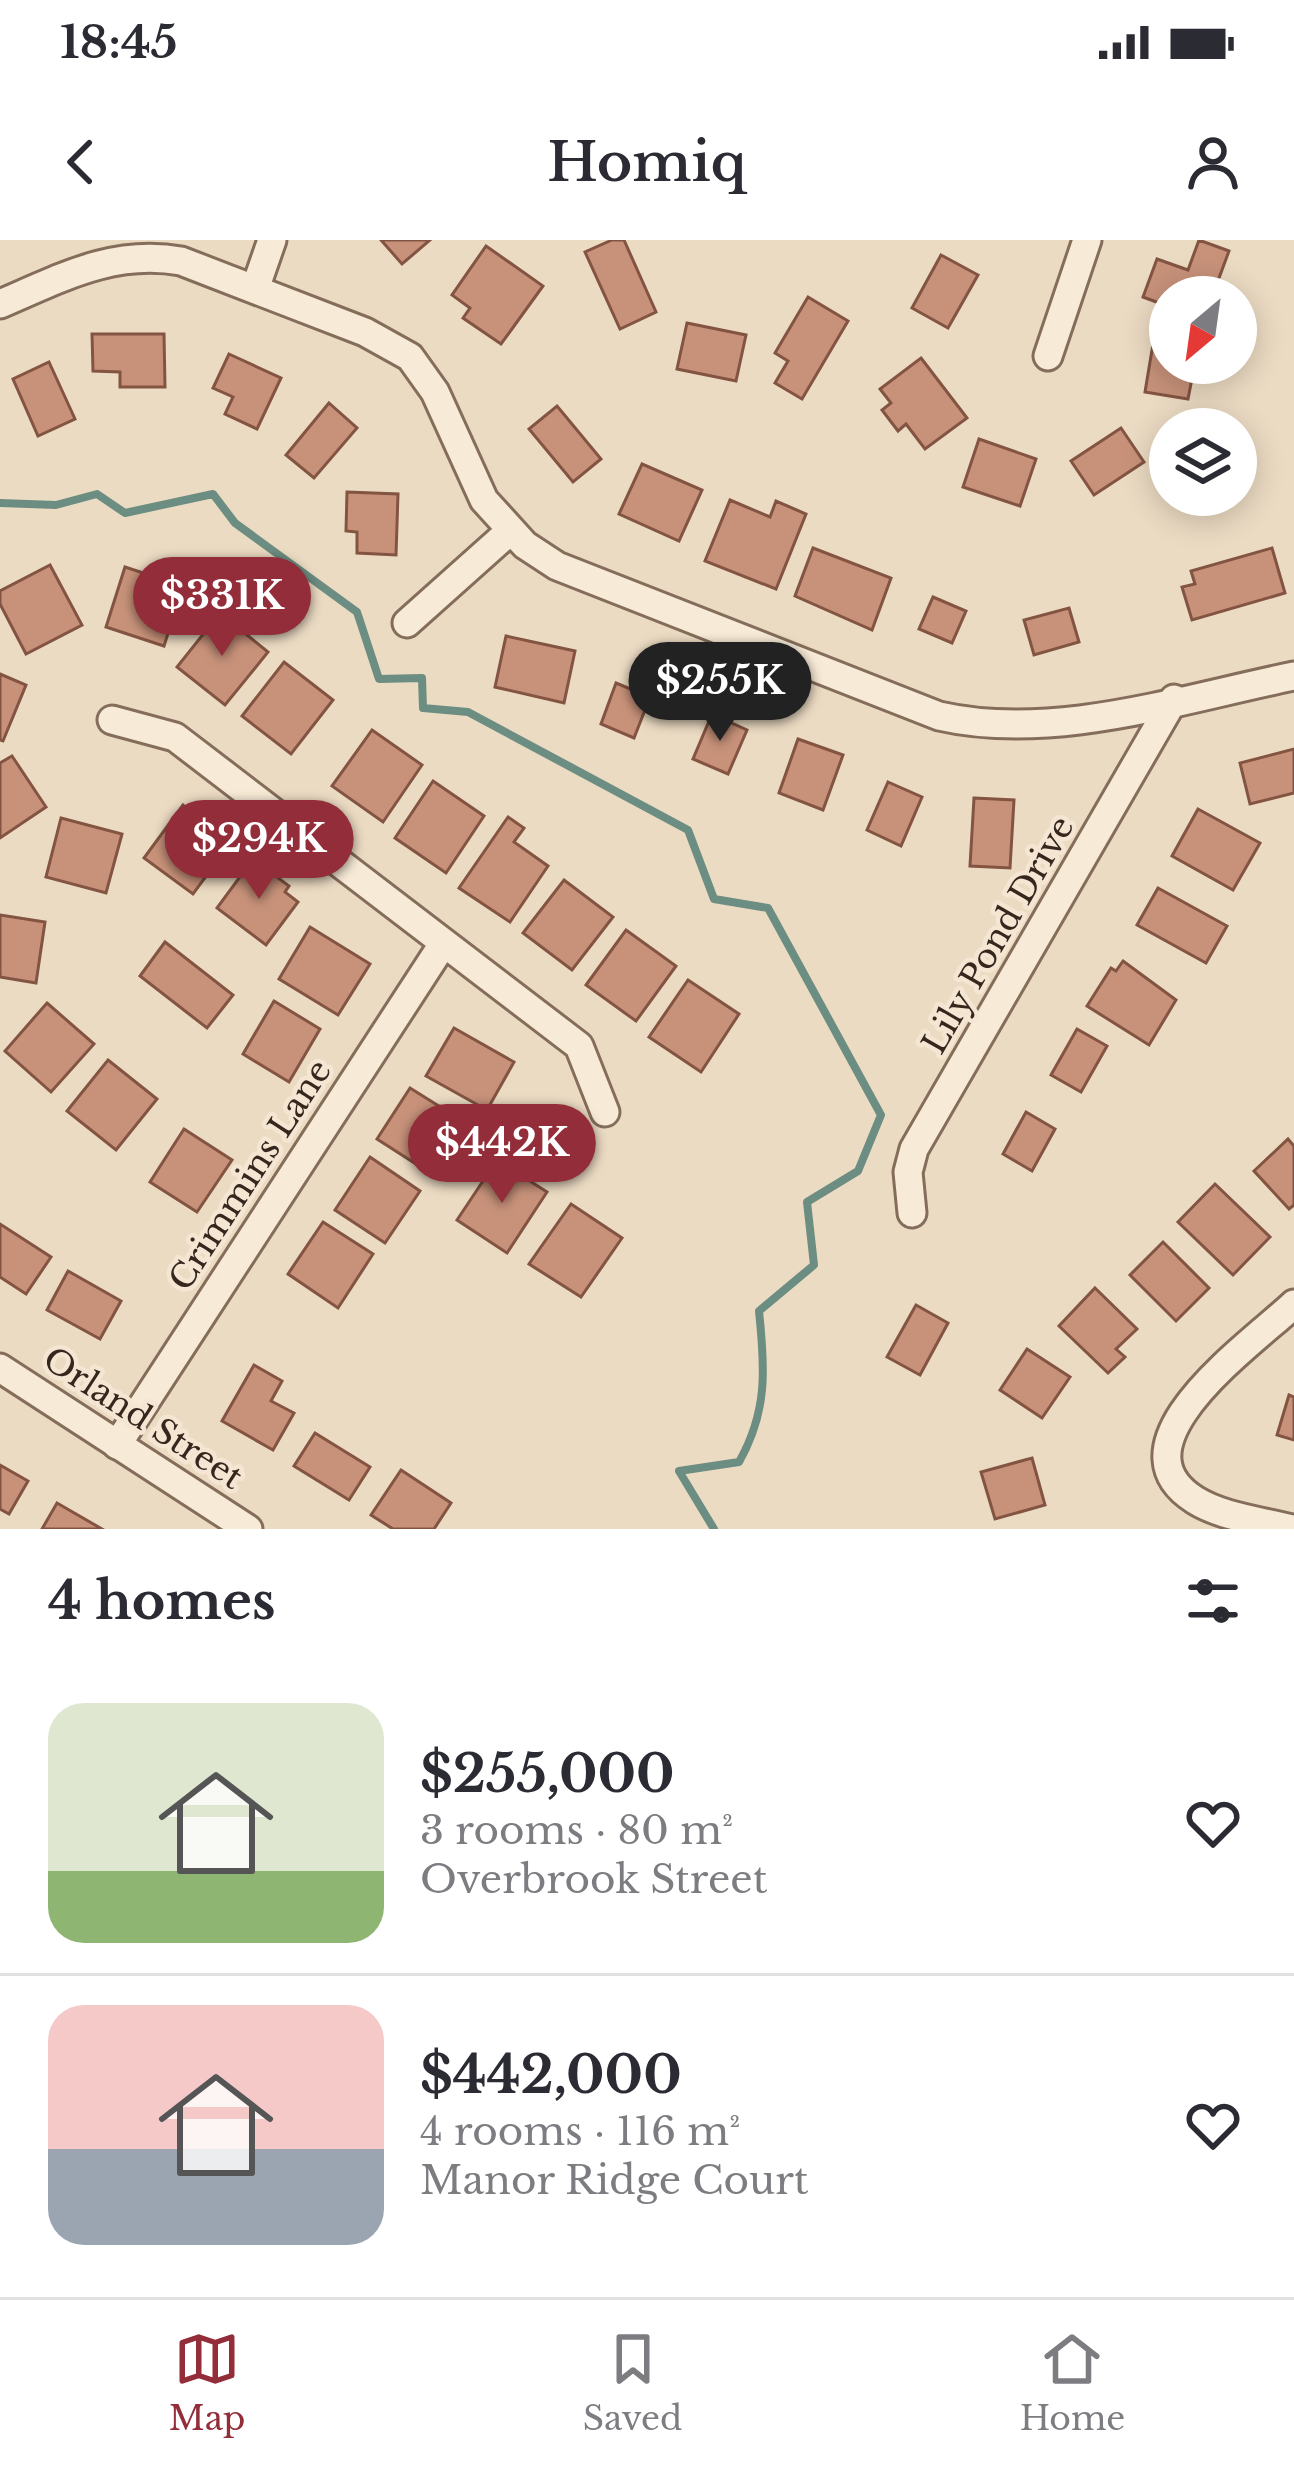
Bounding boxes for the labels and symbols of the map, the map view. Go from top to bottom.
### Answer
north arrow [1149,276,1257,384]
pin: $331K [138,557,306,659]
pin: $255K [636,642,804,744]
pin: $294K [175,800,343,902]
street label: Lily Pond Drive [913,809,1083,1061]
street label: Crimmins Lane [160,1052,340,1298]
pin: $442K [418,1104,586,1206]
street label: Orland Street [36,1338,251,1498]

